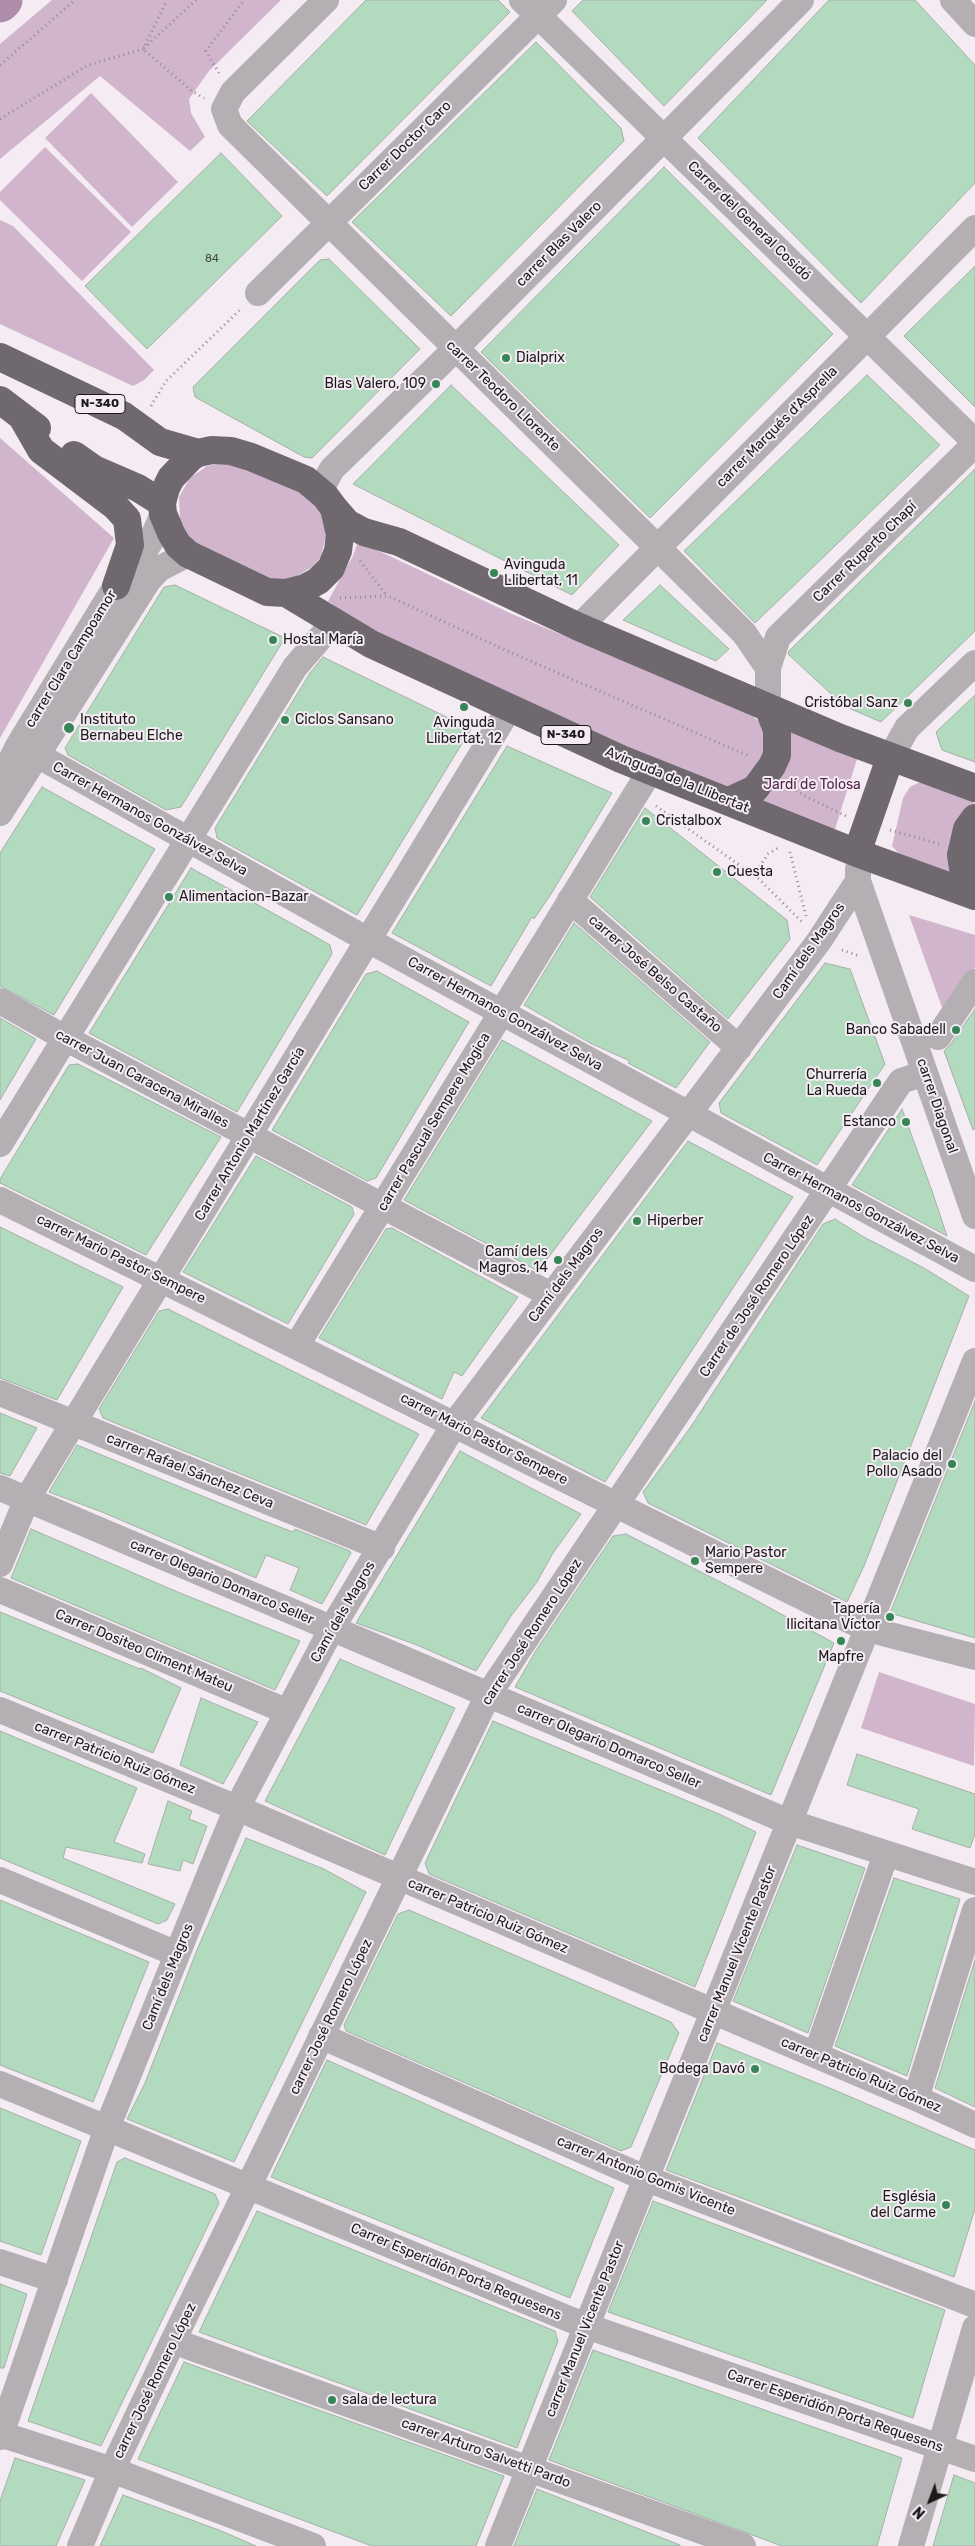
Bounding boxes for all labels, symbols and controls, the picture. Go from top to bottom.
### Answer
street label: Carrer Doctor Caro [355,98,455,194]
street label: Carrer del General Cosidó [684,158,814,284]
street label: carrer Blas Valero [513,198,605,290]
house number: 84 [205,252,219,266]
street label: carrer Teodoro Llorente [442,337,564,455]
place label: Dialprix [516,350,565,366]
marker: Dialprix [500,352,512,364]
street label: carrer Marqués d'Asprella [713,363,841,491]
place label: Blas Valero, 109 [324,376,426,392]
marker: Blas Valero, 109 [430,378,442,390]
road number: N-340 [75,394,125,414]
street label: Carrer Ruperto Chapí [810,498,920,606]
place label: Avinguda Llibertat, 11 [504,557,578,590]
marker: Avinguda Llibertat, 11 [488,567,500,579]
street label: carrer Clara Campoamor [22,587,120,731]
place label: Hostal María [283,632,363,648]
marker: Hostal María [267,634,279,646]
place label: Cristóbal Sanz [804,695,898,711]
marker: Cristóbal Sanz [902,697,914,709]
marker: Avinguda Llibertat, 12 [458,701,470,713]
place label: Instituto Bernabeu Elche [80,712,183,744]
place label: Ciclos Sansano [295,712,394,728]
marker: Ciclos Sansano [279,714,291,726]
place label: Avinguda Llibertat, 12 [426,715,502,748]
marker: Instituto Bernabeu Elche [62,721,76,735]
road number: N-340 [541,726,591,744]
street label: Avinguda de la Llibertat [603,743,751,817]
street label: Carrer Hermanos Gonzálvez Selva [50,758,250,880]
park label: Jardí de Tolosa [763,777,861,793]
place label: Cristalbox [656,813,721,829]
marker: Cristalbox [640,815,652,827]
place label: Cuesta [727,864,773,880]
marker: Cuesta [711,866,723,878]
place label: Alimentacion-Bazar [179,889,309,905]
marker: Alimentacion-Bazar [163,891,175,903]
street label: Camí dels Magros [769,899,849,1003]
street label: carrer José Belso Castaño [585,912,725,1036]
street label: Carrer Hermanos Gonzálvez Selva [405,953,605,1075]
place label: Banco Sabadell [846,1022,946,1038]
marker: Banco Sabadell [950,1024,962,1036]
street label: carrer Juan Caracena Miralles [52,1026,232,1132]
street label: carrer Pascual Sempere Mogica [374,1030,494,1214]
street label: Carrer Antonio Martínez García [191,1044,309,1224]
street label: carrer Diagonal [913,1056,961,1156]
place label: Churrería La Rueda [806,1067,867,1100]
marker: Churrería La Rueda [871,1077,883,1089]
place label: Estanco [843,1114,896,1130]
marker: Estanco [900,1116,912,1128]
street label: Carrer Hermanos Gonzálvez Selva [760,1149,962,1267]
street label: carrer Mario Pastor Sempere [34,1211,208,1307]
street label: Carrer de José Romero López [696,1212,818,1380]
place label: Hiperber [647,1213,703,1229]
marker: Hiperber [631,1215,643,1227]
street label: Camí dels Magros [525,1224,607,1326]
place label: Camí dels Magros, 14 [479,1244,548,1276]
marker: Camí dels Magros, 14 [552,1254,564,1266]
street label: carrer Mario Pastor Sempere [397,1389,571,1489]
street label: carrer Rafael Sánchez Ceva [104,1430,276,1512]
place label: Palacio del Pollo Asado [866,1448,942,1480]
marker: Palacio del Pollo Asado [946,1458,958,1470]
street label: carrer Olegario Domarco Seller [127,1536,317,1628]
place label: Mario Pastor Sempere [705,1545,787,1578]
marker: Mario Pastor Sempere [689,1555,701,1567]
street label: carrer José Romero López [478,1556,586,1708]
street label: Camí dels Magros [307,1558,379,1666]
place label: Tapería Ilicitana Víctor [786,1601,880,1634]
street label: Carrer Dositeo Climent Mateu [53,1606,235,1696]
marker: Tapería Ilicitana Víctor [884,1611,896,1623]
marker: Mapfre [835,1635,847,1647]
place label: Mapfre [818,1649,864,1665]
street label: carrer Olegario Domarco Seller [514,1700,704,1792]
street label: carrer Patricio Ruiz Gómez [32,1718,198,1798]
street label: carrer Manuel Vicente Pastor [694,1863,780,2045]
street label: carrer Patricio Ruiz Gómez [405,1875,571,1957]
street label: Camí dels Magros [139,1921,197,2033]
street label: carrer José Romero López [286,1936,376,2098]
street label: carrer Patricio Ruiz Gómez [778,2034,944,2116]
place label: Bodega Davó [659,2061,745,2077]
marker: Bodega Davó [749,2063,761,2075]
street label: carrer Antonio Gomis Vicente [554,2132,738,2220]
place label: Església del Carme [870,2189,936,2222]
marker: Església del Carme [940,2199,952,2211]
street label: Carrer Esperidión Porta Requesens [348,2220,564,2324]
street label: carrer Manuel Vicente Pastor [542,2238,628,2420]
street label: carrer José Romero López [110,2300,200,2462]
street label: Carrer Esperidión Porta Requesens [725,2366,945,2456]
place label: sala de lectura [342,2392,437,2408]
marker: sala de lectura [326,2394,338,2406]
street label: carrer Arturo Salvetti Pardo [399,2415,573,2491]
north arrow [905,2476,955,2526]
text: N [910,2503,929,2522]

